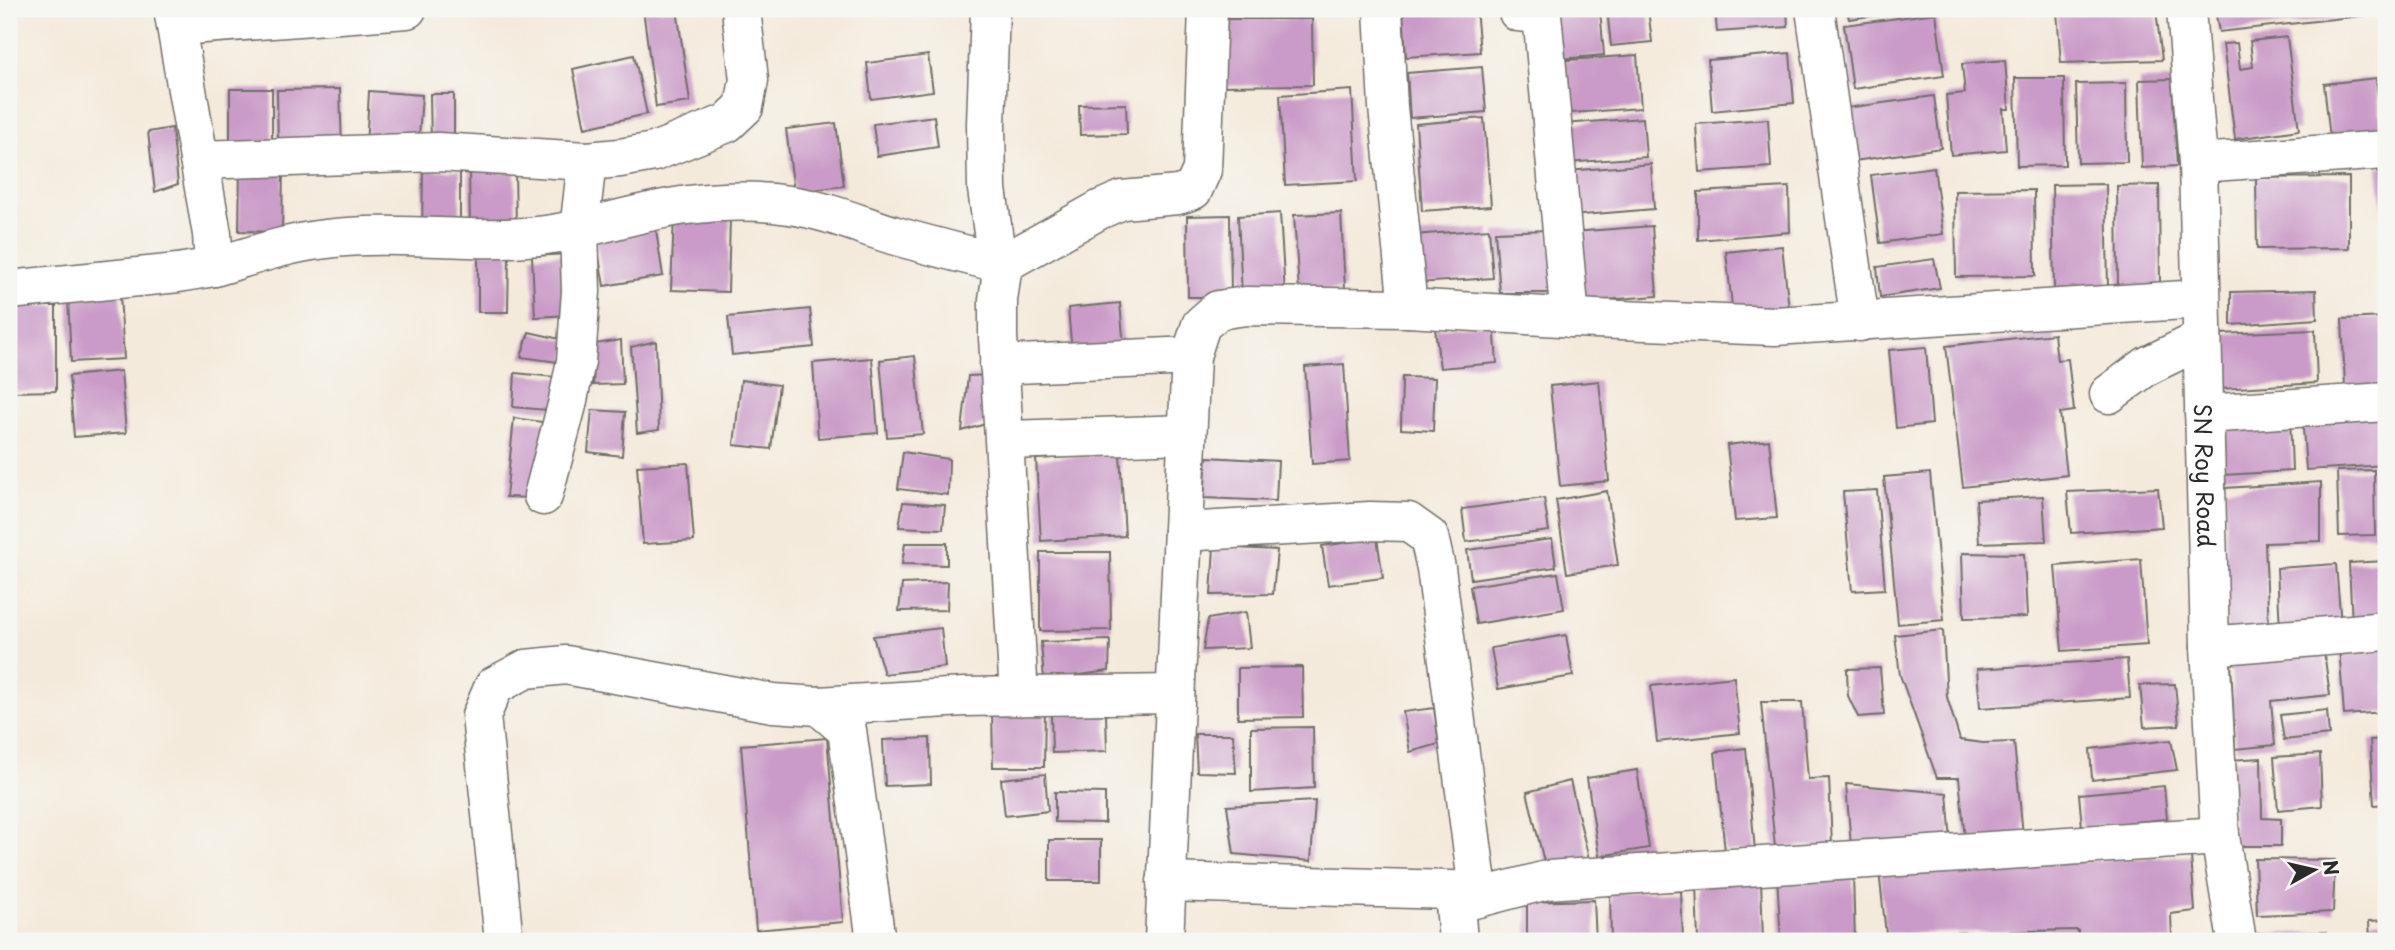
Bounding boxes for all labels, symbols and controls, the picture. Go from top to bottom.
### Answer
street label: SN Roy Road [2186,403,2225,548]
north arrow [2280,834,2350,904]
text: N [2317,858,2347,877]

